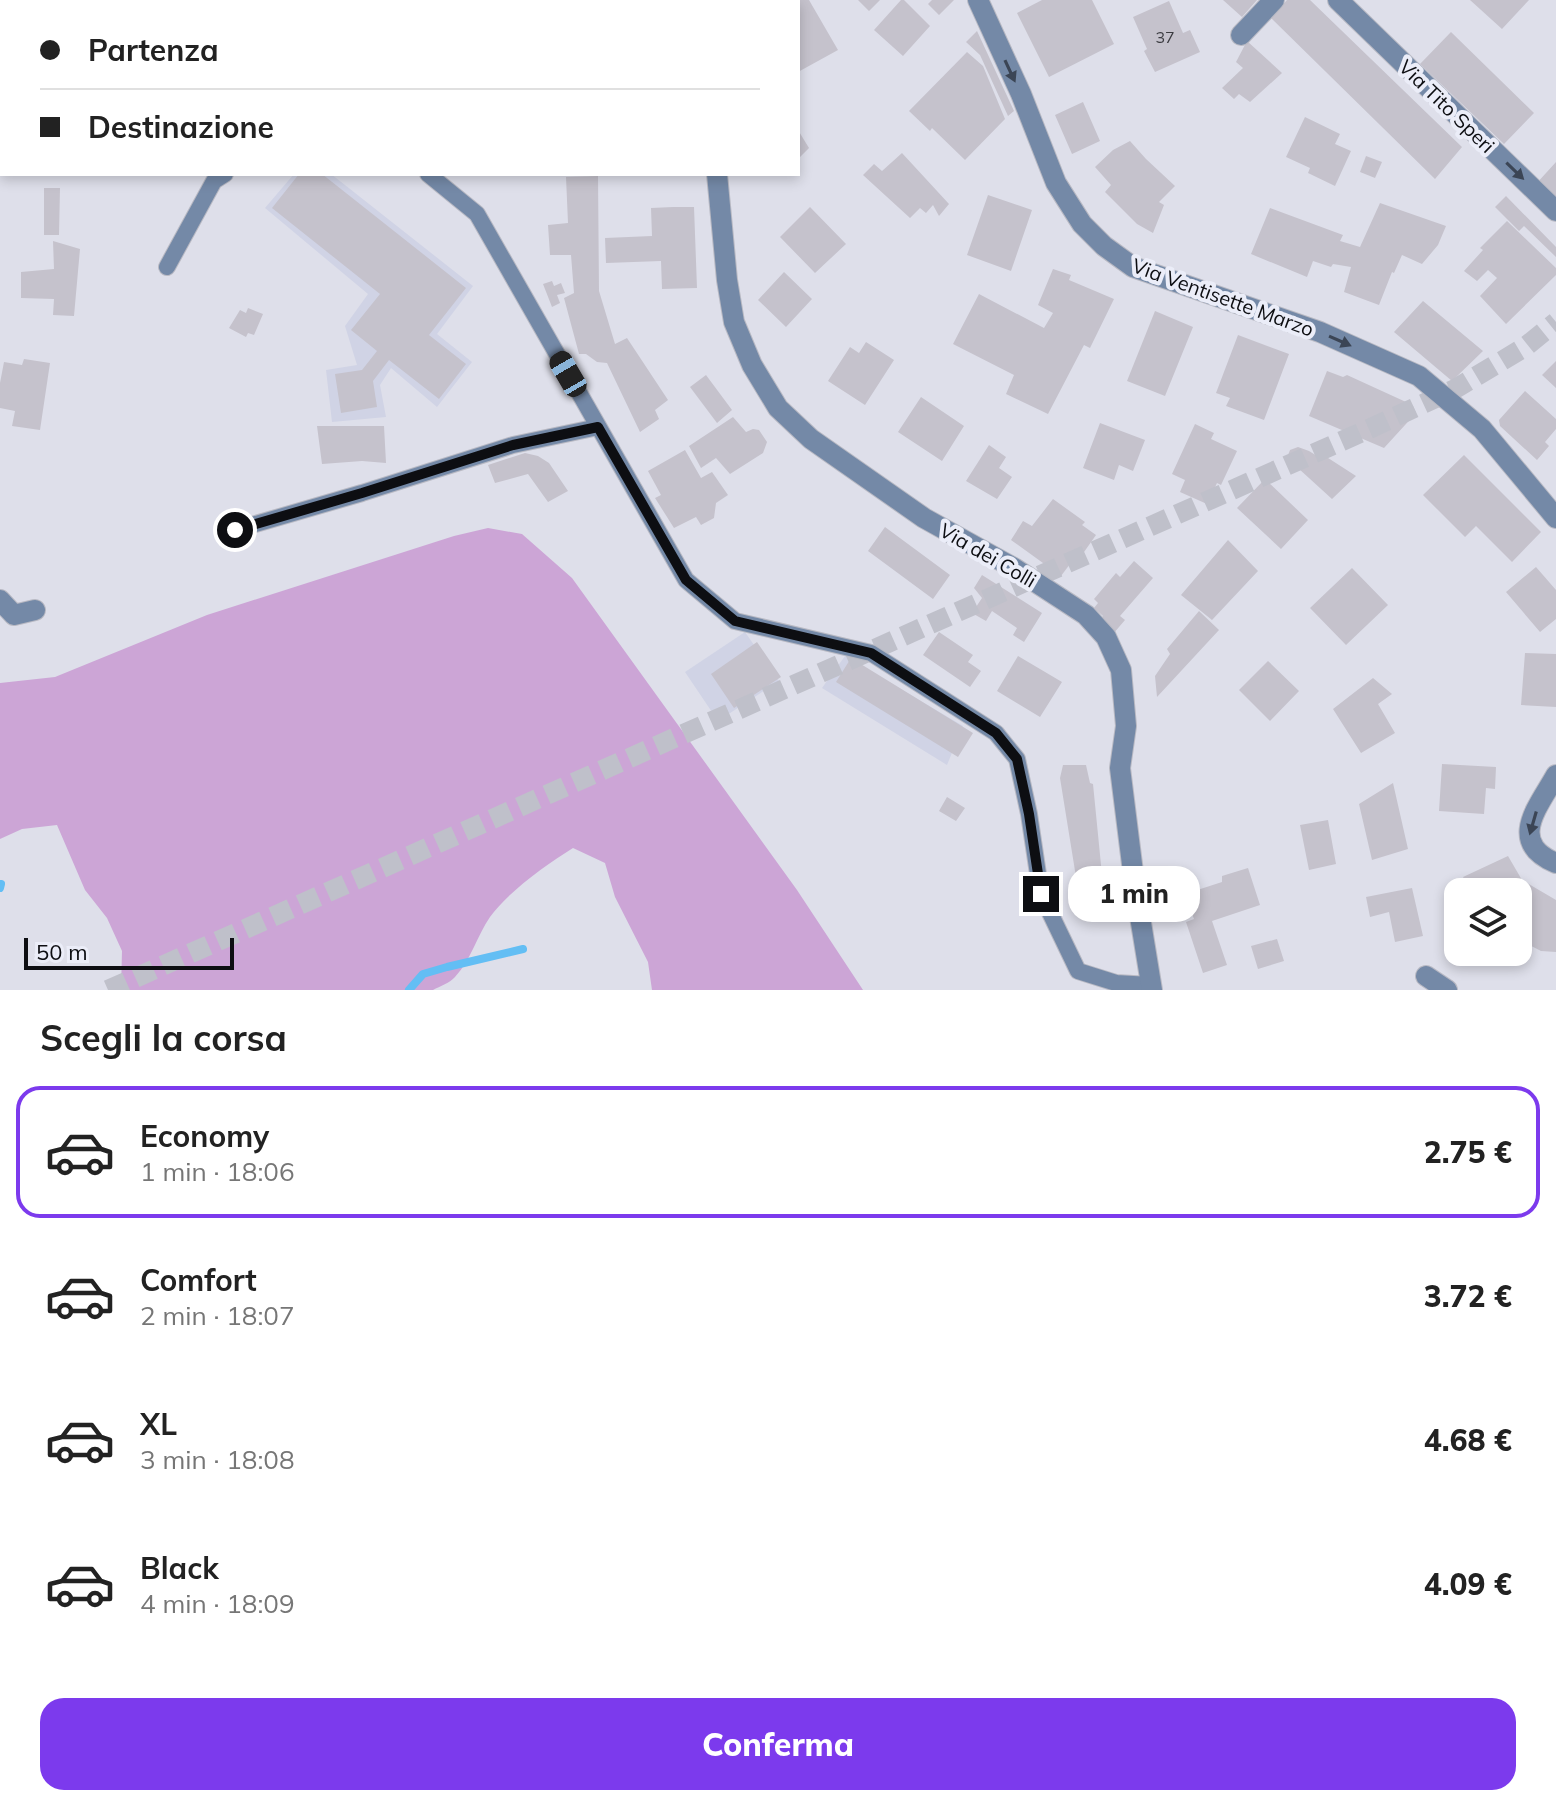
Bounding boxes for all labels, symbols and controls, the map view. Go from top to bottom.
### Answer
house number: 37 [1155,27,1175,47]
text: Partenza [88,31,219,69]
street label: Via Tito Speri [1394,54,1500,158]
one-way arrow [1004,59,1017,83]
text: Destinazione [88,108,274,146]
one-way arrow [1505,161,1524,180]
street label: Via Ventisette Marzo [1129,252,1317,342]
one-way arrow [1328,334,1351,347]
car [546,347,590,401]
route start [217,512,253,548]
street label: Via dei Colli [935,517,1041,593]
one-way arrow [1526,811,1538,836]
callout: 1 min [1069,866,1201,922]
route end [1023,876,1059,912]
text: 1 min [1099,877,1169,910]
map controls [1444,878,1532,966]
button: layers [1444,878,1532,966]
scale bar [24,934,234,970]
text: 50 m [36,938,87,966]
text: Scegli la corsa [40,1015,287,1060]
icon: car [44,1116,116,1188]
text: Economy [140,1117,269,1155]
text: 2.75 € [1424,1133,1512,1171]
text: 1 min · 18:06 [140,1155,295,1188]
icon: car [44,1260,116,1332]
text: Comfort [140,1261,257,1299]
text: 3.72 € [1424,1277,1512,1315]
text: 2 min · 18:07 [140,1299,295,1332]
icon: car [44,1404,116,1476]
text: XL [140,1405,177,1443]
text: 4.68 € [1424,1421,1512,1459]
text: 3 min · 18:08 [140,1443,295,1476]
icon: car [44,1548,116,1620]
text: Black [140,1549,219,1587]
text: 4.09 € [1424,1565,1512,1603]
text: 4 min · 18:09 [140,1587,295,1620]
button: Conferma [40,1698,1516,1790]

